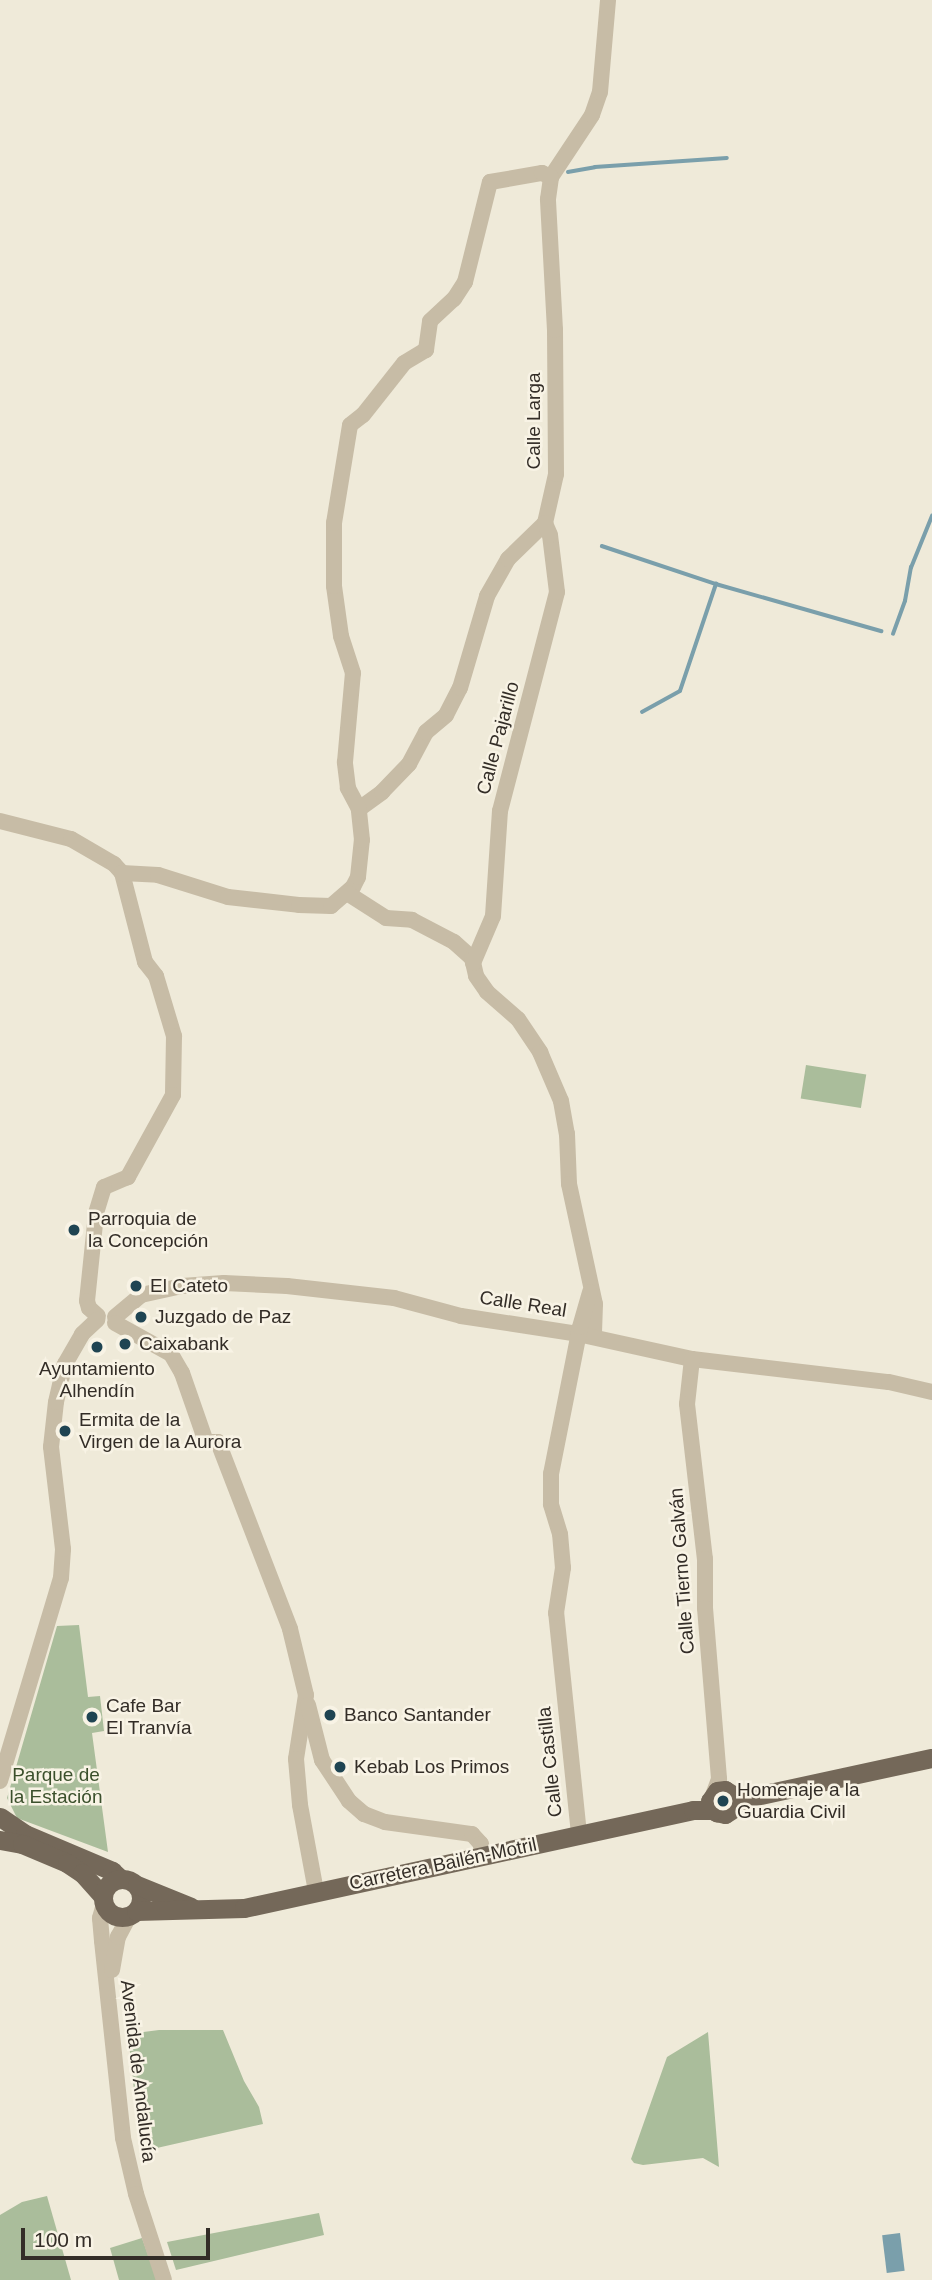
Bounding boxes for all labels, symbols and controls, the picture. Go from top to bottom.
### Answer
street label: Calle Larga [523,372,545,470]
street label: Calle Pajarillo [472,679,524,797]
place label: Parroquia de la Concepción [88,1208,208,1252]
marker: Parroquia de la Concepción [66,1222,82,1238]
place label: El Cateto [150,1275,228,1297]
marker: El Cateto [128,1278,144,1294]
street label: Calle Real [478,1286,568,1322]
place label: Juzgado de Paz [155,1306,291,1328]
marker: Juzgado de Paz [133,1309,149,1325]
place label: Caixabank [139,1333,229,1355]
marker: Caixabank [117,1336,133,1352]
marker: Ayuntamiento Alhendín [89,1339,105,1355]
place label: Ayuntamiento Alhendín [39,1358,155,1402]
place label: Ermita de la Virgen de la Aurora [79,1409,242,1453]
marker: Ermita de la Virgen de la Aurora [57,1423,73,1439]
street label: Calle Tierno Galván [665,1487,699,1655]
place label: Cafe Bar El Tranvía [106,1695,192,1739]
place label: Banco Santander [344,1704,491,1726]
street label: Calle Castilla [533,1706,567,1818]
marker: Banco Santander [322,1707,338,1723]
marker: Cafe Bar El Tranvía [84,1709,100,1725]
place label: Kebab Los Primos [354,1756,509,1778]
marker: Kebab Los Primos [332,1759,348,1775]
park label: Parque de la Estación [10,1764,102,1808]
place label: Homenaje a la Guardia Civil [737,1779,860,1823]
marker: Homenaje a la Guardia Civil [715,1793,731,1809]
street label: Carretera Bailén-Motril [347,1833,539,1895]
street label: Avenida de Andalucía [115,1978,161,2164]
scale bar [24,2214,214,2258]
text: 100 m [34,2228,92,2251]

